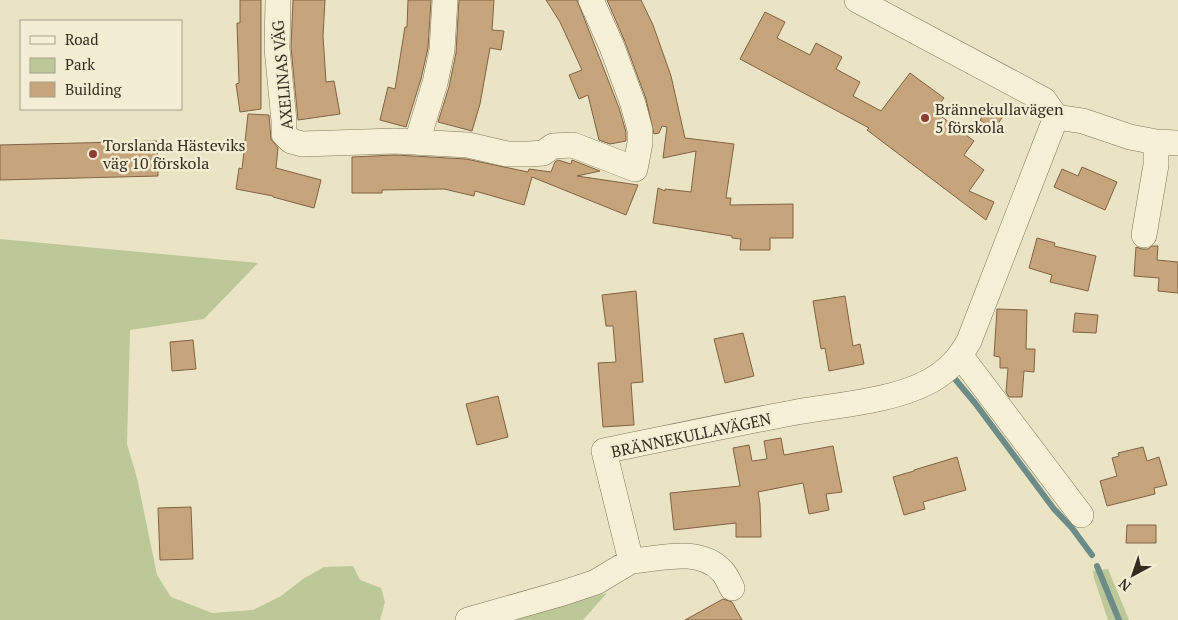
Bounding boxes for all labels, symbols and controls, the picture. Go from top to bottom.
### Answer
street label: AXELINAS VÄG [266,19,298,131]
legend [20,20,182,110]
text: Road [65,29,98,49]
text: Park [65,54,95,74]
text: Building [65,79,123,99]
place label: Brännekullavägen 5 förskola [935,98,1064,138]
marker: Brännekullavägen 5 förskola [919,112,931,124]
place label: Torslanda Hästeviks väg 10 förskola [102,134,246,174]
marker: Torslanda Hästeviks väg 10 förskola [87,148,99,160]
street label: BRÄNNEKULLAVÄGEN [609,407,773,463]
north arrow [1108,550,1158,600]
text: N [1114,574,1134,596]

